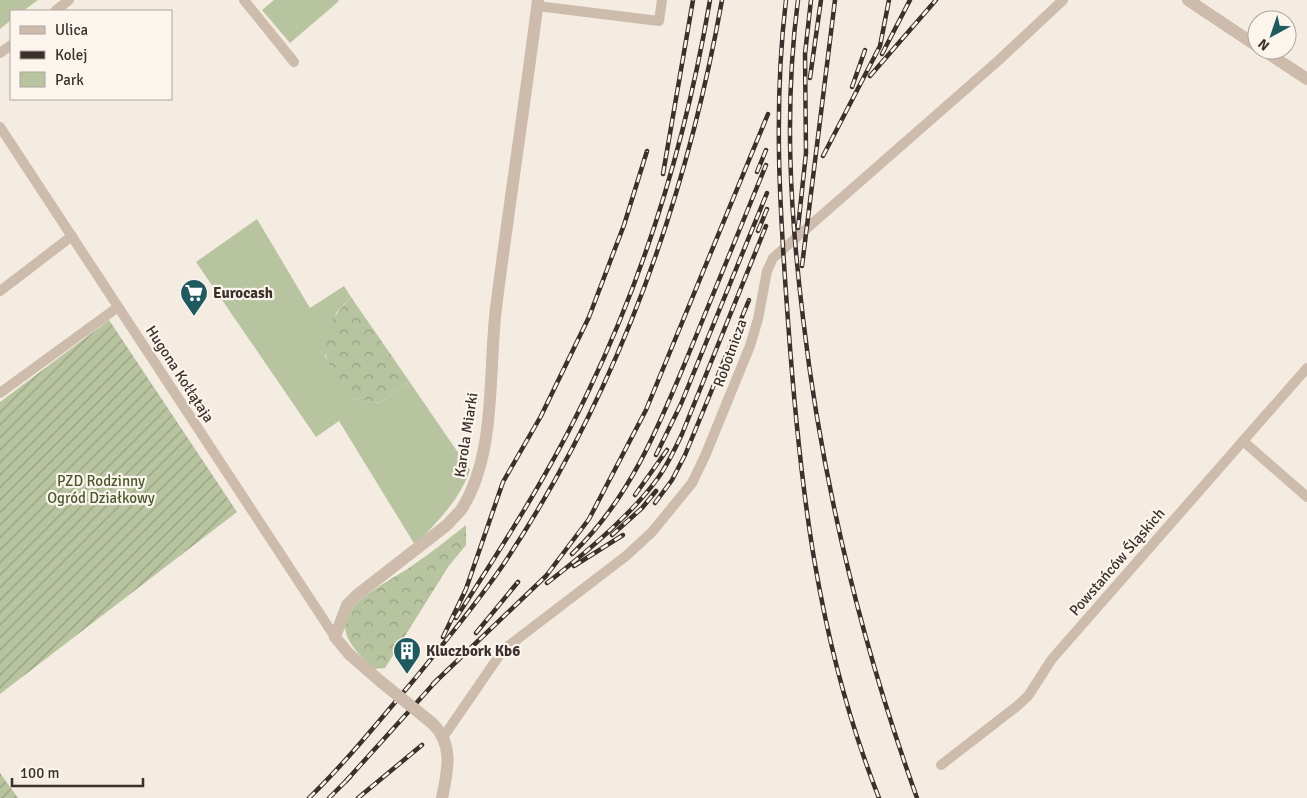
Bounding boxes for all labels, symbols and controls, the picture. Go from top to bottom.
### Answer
legend [10,10,172,100]
north arrow [1247,10,1297,60]
text: Ulica [55,21,88,39]
text: N [1255,35,1273,54]
text: Kolej [55,46,87,64]
text: Park [55,71,84,89]
supermarket icon: Eurocash [179,278,209,317]
place label: Eurocash [213,284,273,302]
street label: Robotnicza [709,317,751,389]
street label: Hugona Kołłątaja [142,322,218,426]
street label: Karola Miarki [450,391,482,479]
park label: PZD Rodzinny Ogród Działkowy [47,472,155,507]
street label: Powstańców Śląskich [1065,504,1169,619]
building icon: Kluczbork Kb6 [392,636,422,675]
place label: Kluczbork Kb6 [426,642,520,660]
scale bar [12,756,144,788]
text: 100 m [20,764,60,782]

